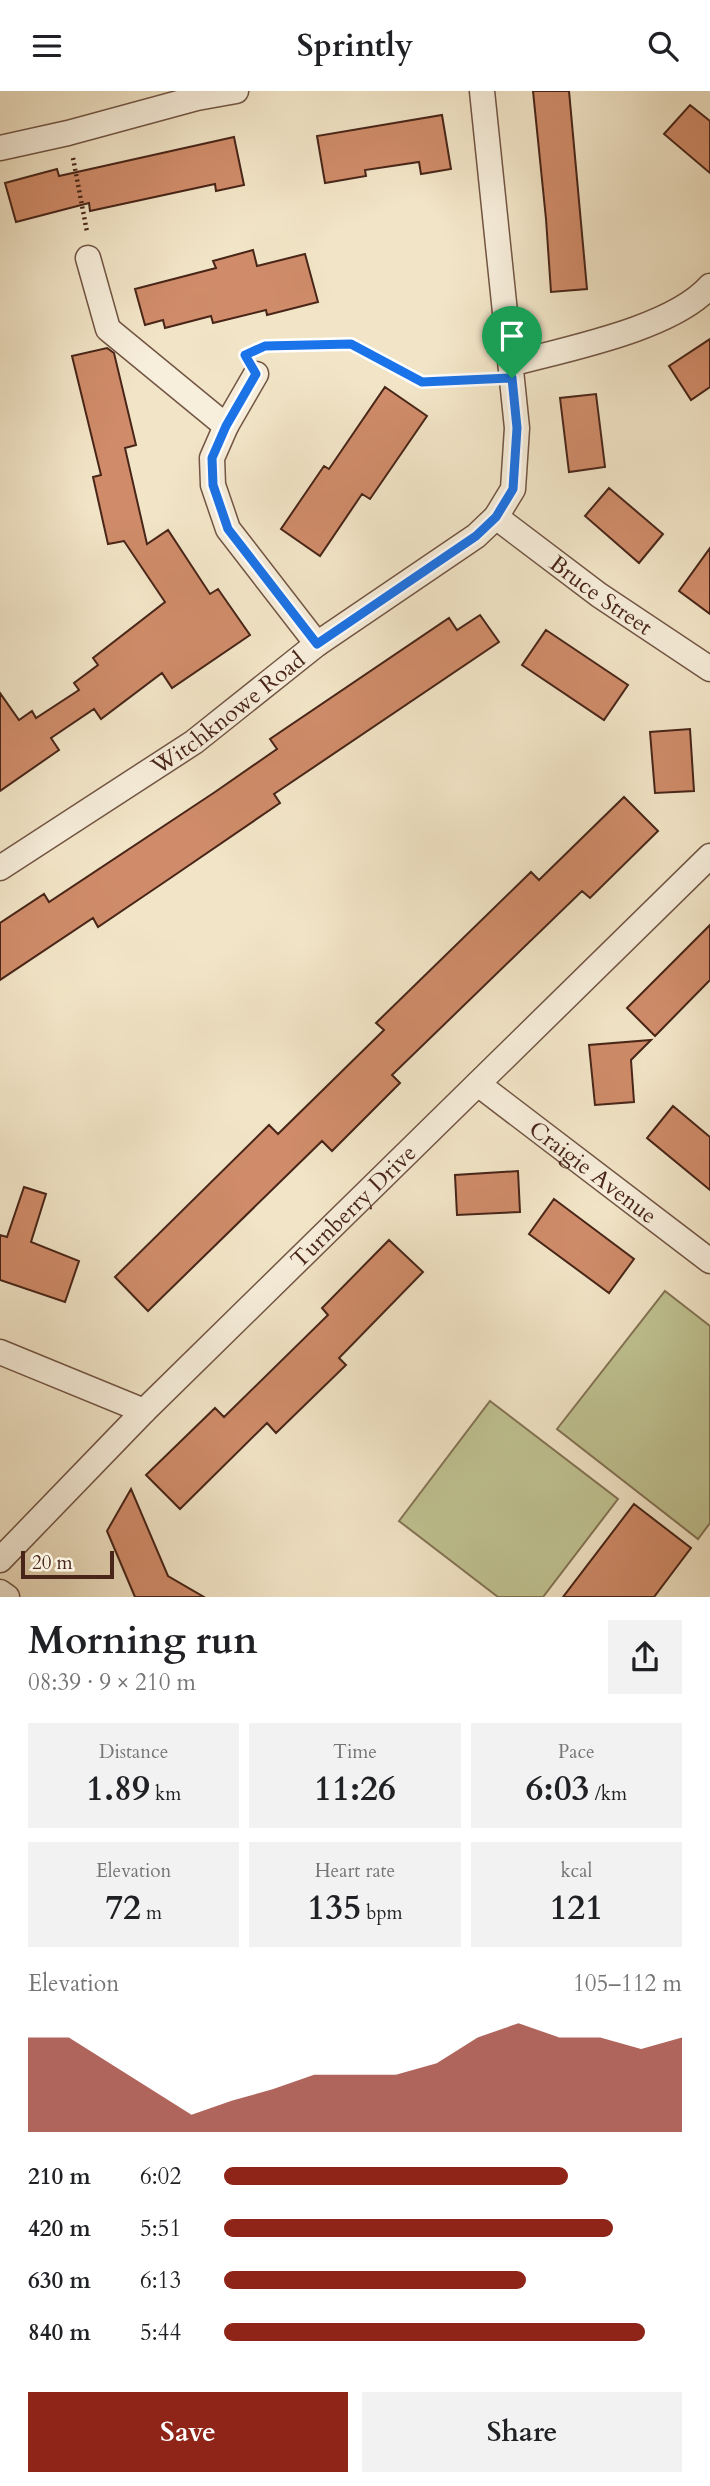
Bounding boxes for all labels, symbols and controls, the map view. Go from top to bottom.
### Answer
text: Sprintly [297,24,413,68]
icon: menu [28,27,66,65]
icon: search [644,27,682,65]
pin [482,306,542,378]
icon: arrive [493,317,531,355]
street label: Bruce Street [544,548,659,642]
street label: Witchknowe Road [144,644,312,782]
street label: Craigie Avenue [523,1113,664,1231]
street label: Turnberry Drive [283,1137,423,1275]
scale bar [21,1548,114,1580]
text: 20 m [32,1550,73,1576]
text: Morning run [28,1615,258,1667]
button: share [608,1620,682,1694]
text: 08:39 · 9 × 210 m [28,1667,196,1698]
text: Distance [99,1739,168,1765]
text: Time [333,1739,377,1765]
text: Pace [558,1739,595,1765]
text: 1.89 [86,1765,150,1813]
text: 11:26 [314,1765,396,1813]
text: 6:03 [526,1765,590,1813]
text: km [150,1781,181,1807]
text: /km [590,1781,627,1807]
text: Elevation [96,1858,171,1884]
text: Heart rate [315,1858,395,1884]
text: kcal [560,1858,592,1884]
text: 72 [105,1884,141,1932]
text: 135 [307,1884,361,1932]
text: 121 [549,1884,603,1932]
text: m [141,1900,162,1926]
text: bpm [361,1900,403,1926]
text: Elevation [28,1968,119,1999]
text: 105–112 m [573,1968,682,1999]
text: 210 m [28,2161,91,2192]
text: 6:02 [140,2161,181,2192]
text: 420 m [28,2213,91,2244]
text: 5:51 [140,2213,181,2244]
text: 630 m [28,2265,91,2296]
text: 6:13 [140,2265,181,2296]
text: 840 m [28,2317,91,2348]
text: 5:44 [140,2317,181,2348]
button: Save [28,2392,348,2472]
button: Share [362,2392,682,2472]

